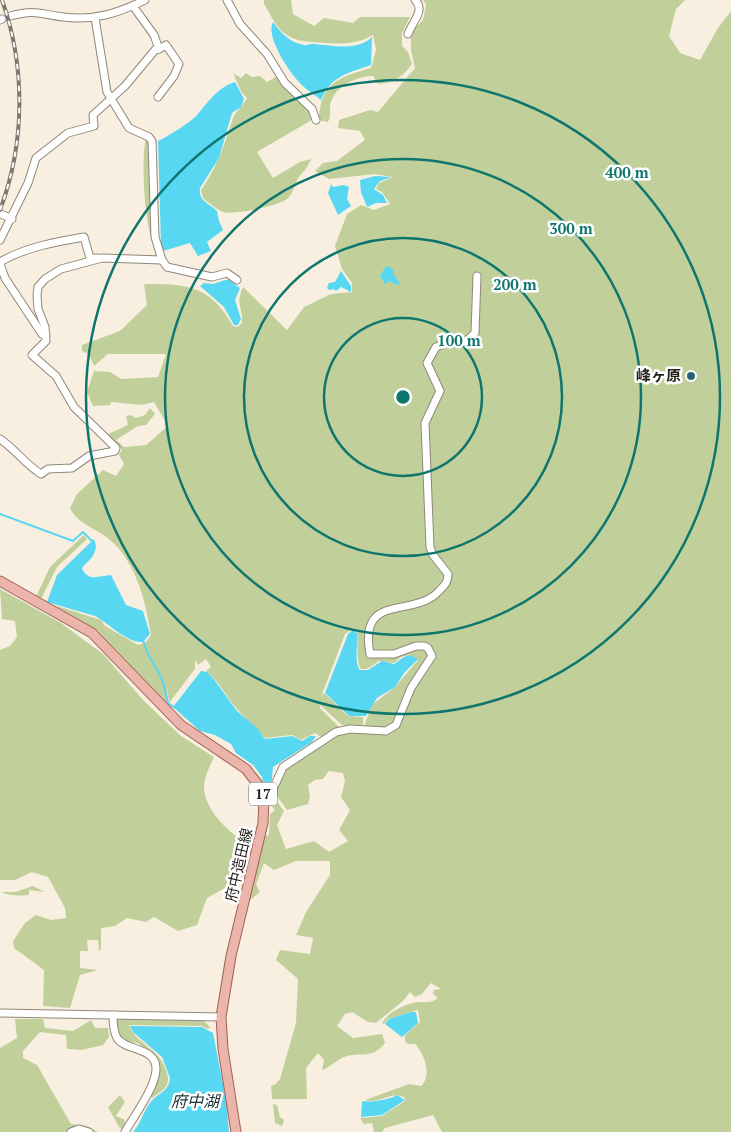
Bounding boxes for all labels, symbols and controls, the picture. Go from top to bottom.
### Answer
text: 400 m [605,162,649,182]
text: 300 m [549,218,593,238]
text: 200 m [493,274,537,294]
text: 100 m [437,330,481,350]
place label: 峰ヶ原 [636,365,681,385]
marker: 峰ヶ原 [685,370,697,382]
centre of rings [394,388,412,406]
road number: 17 [249,782,277,806]
street label: 府中造田線 [220,826,256,904]
water label: 府中湖 [171,1090,222,1112]

